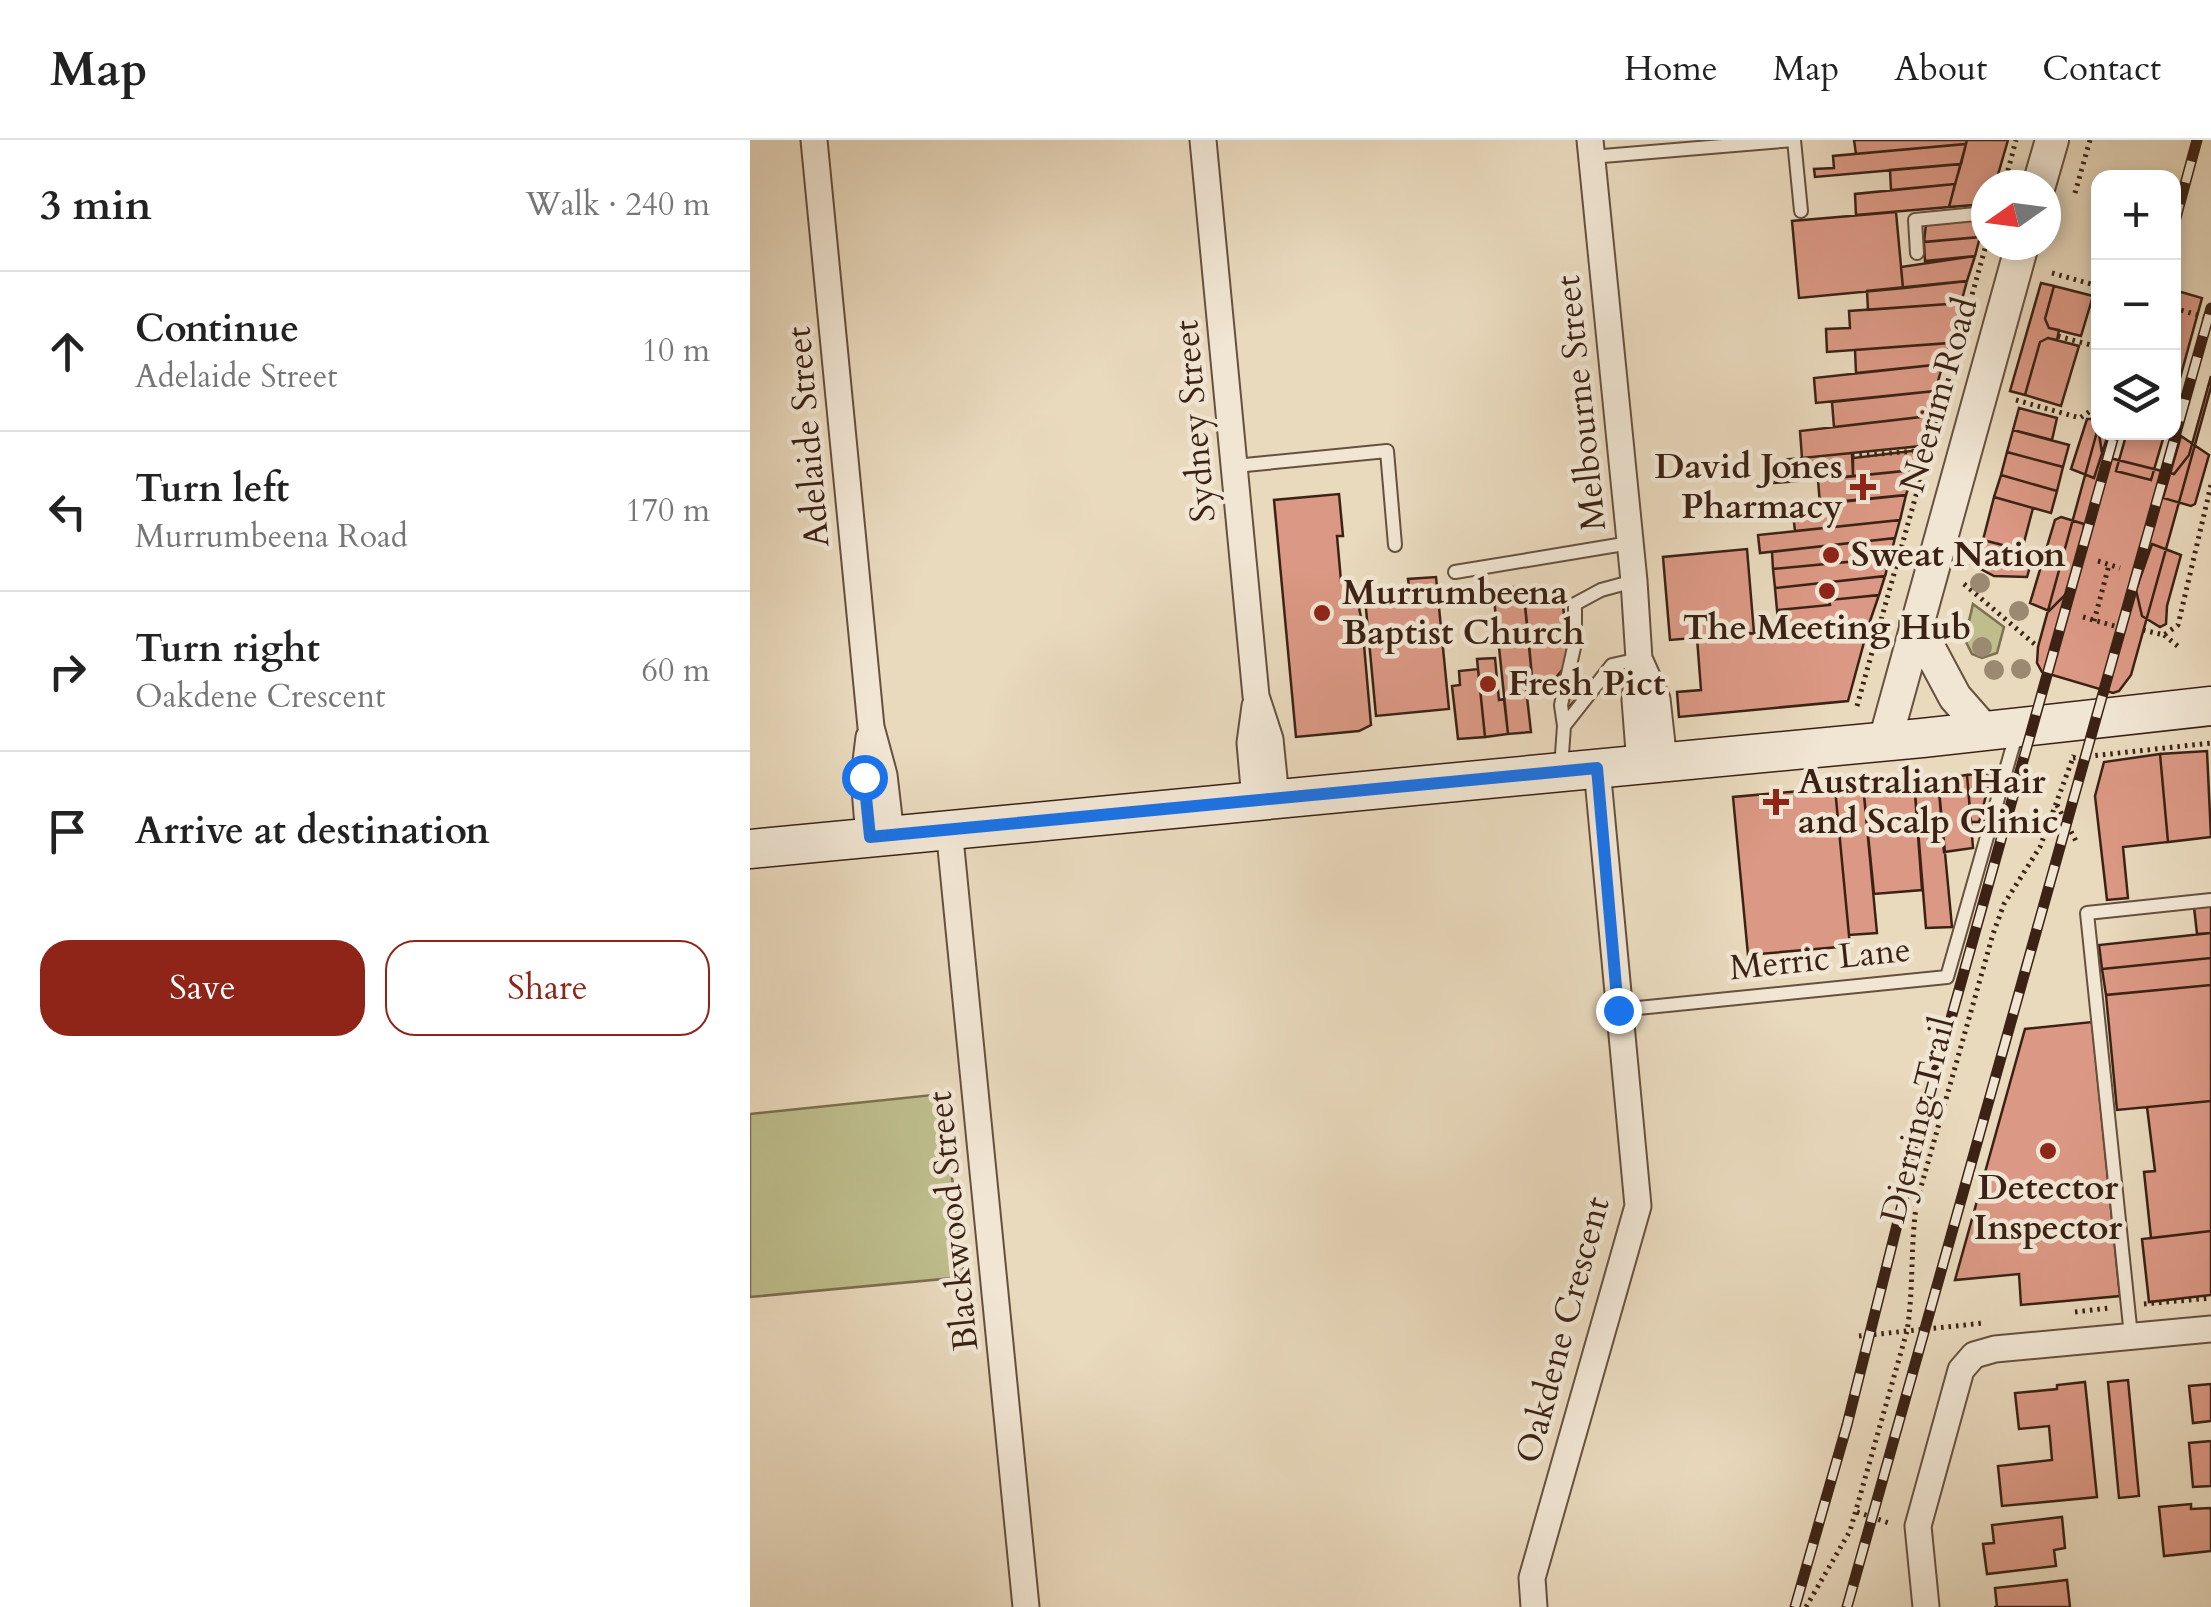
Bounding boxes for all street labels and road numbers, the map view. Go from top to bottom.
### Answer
street label: Melbourne Street [1544,273,1618,533]
street label: Neerim Road [1888,292,1990,498]
street label: Sydney Street [1162,318,1228,524]
street label: Adelaide Street [774,325,842,549]
street label: Merric Lane [1727,926,1913,992]
street label: Djerring Trail [1869,1012,1967,1228]
street label: Blackwood Street [916,1089,990,1353]
street label: Oakdene Crescent [1504,1192,1622,1468]

